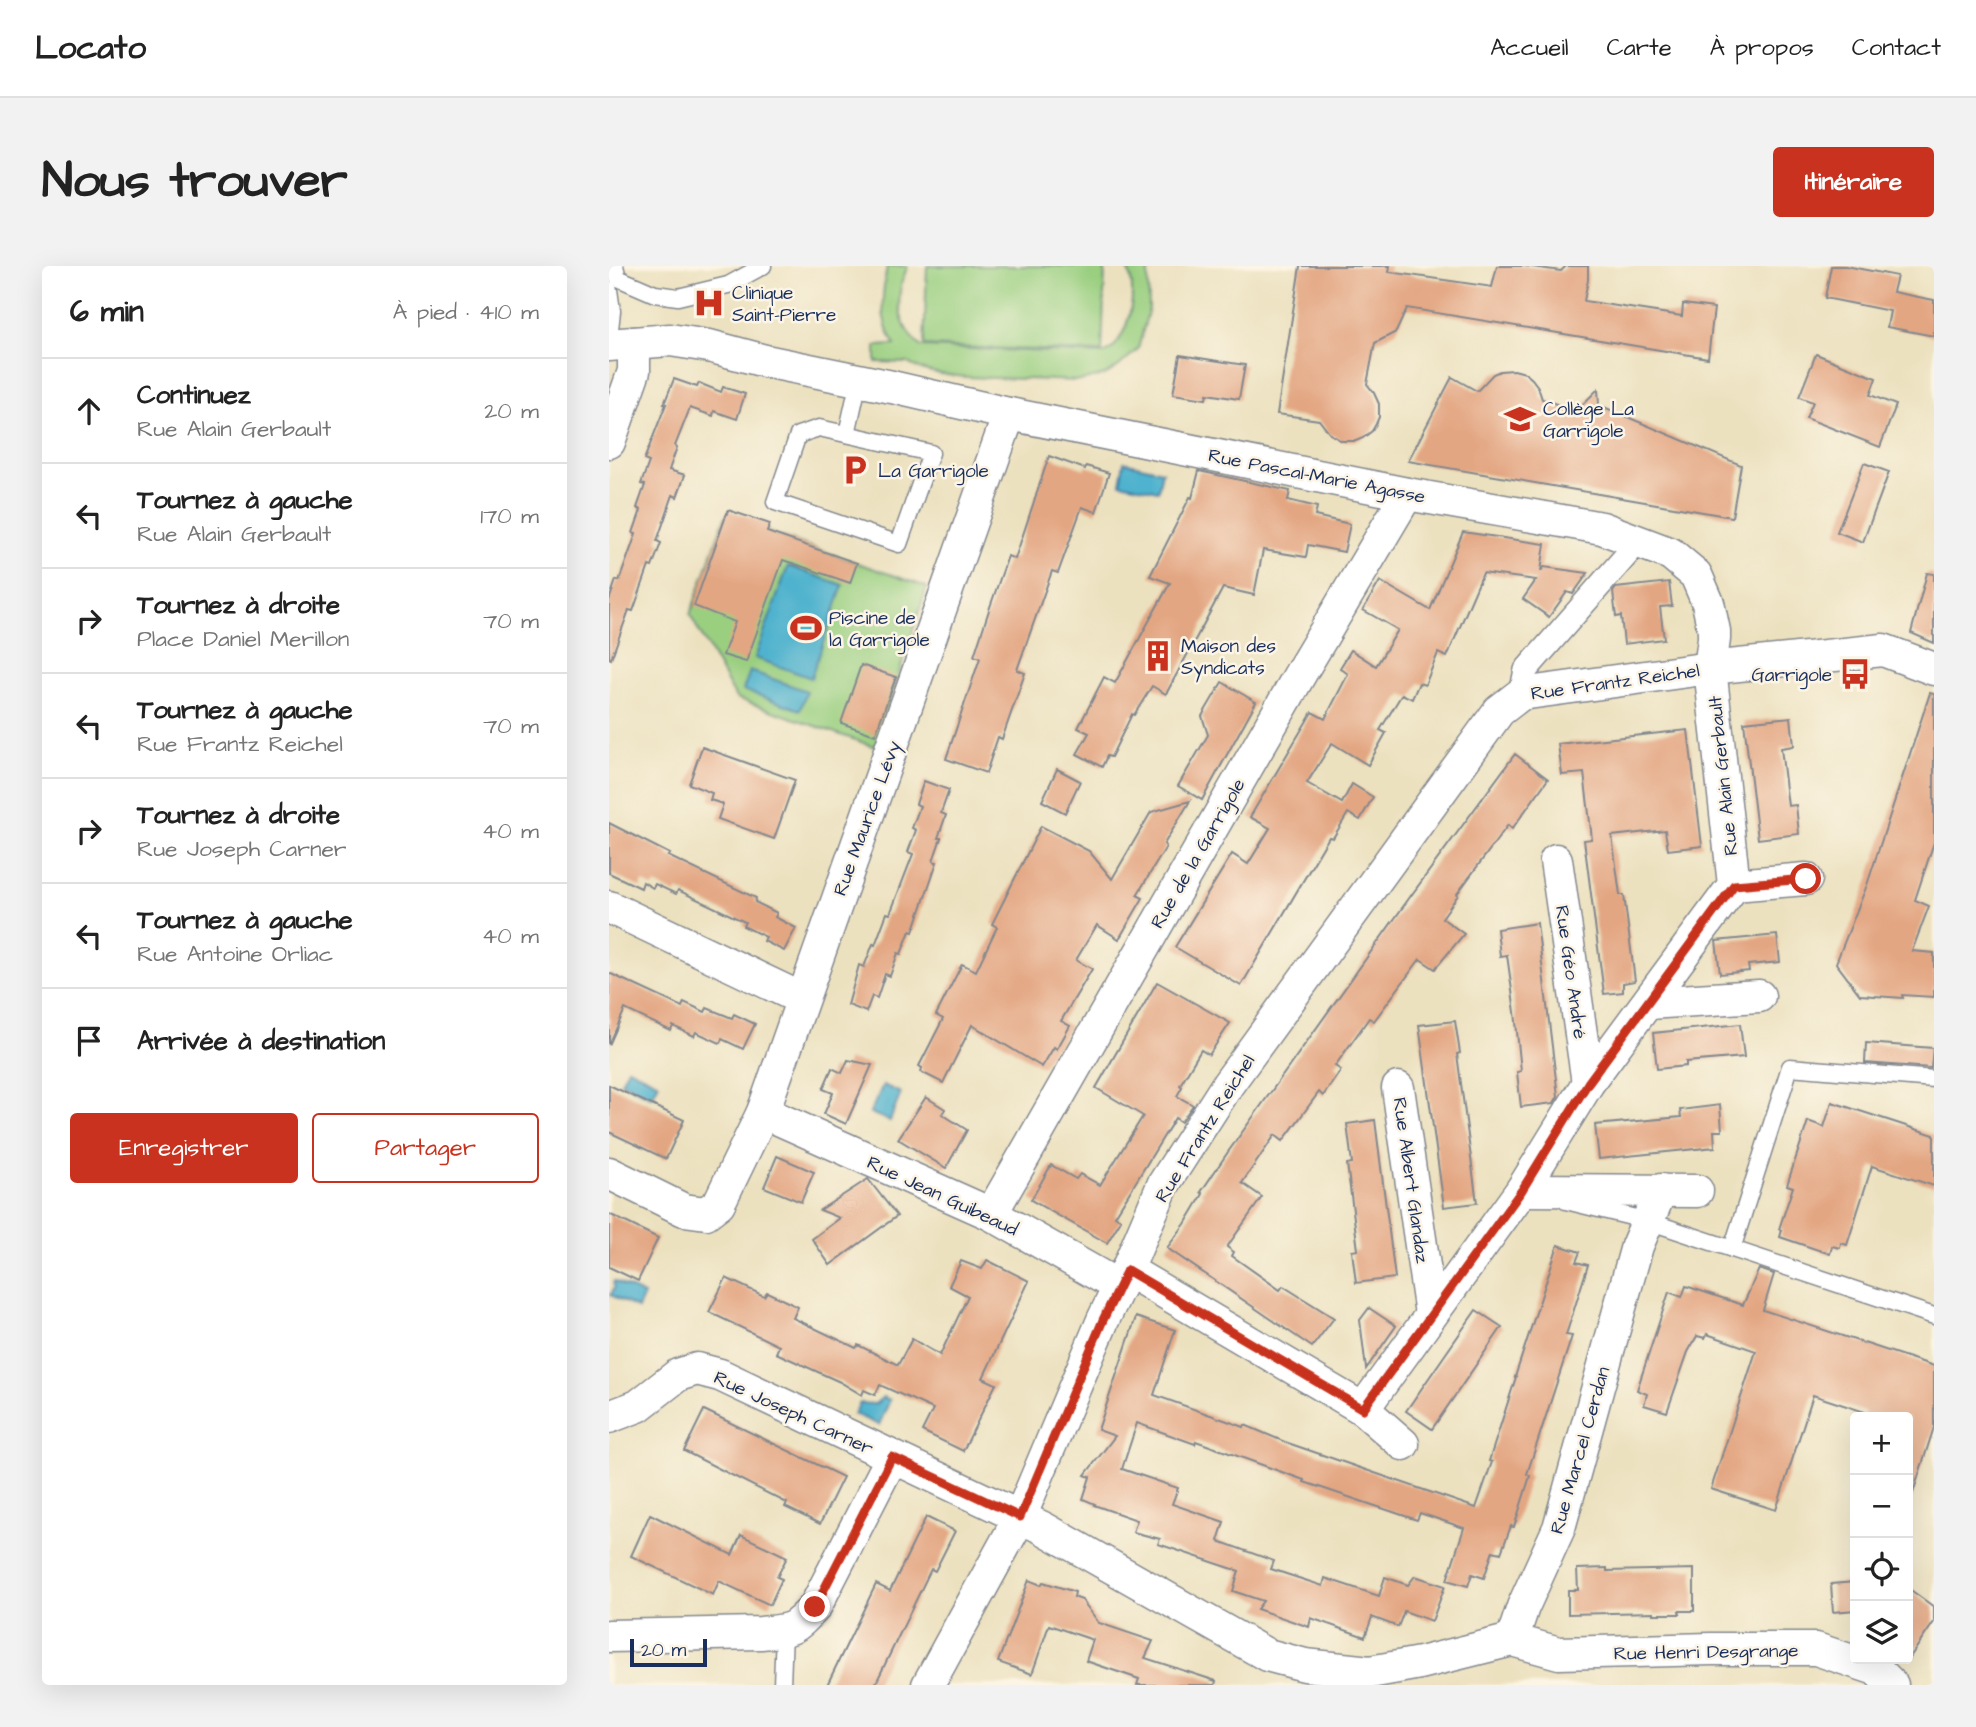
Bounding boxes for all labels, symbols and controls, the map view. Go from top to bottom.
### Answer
text: Locato [35,25,146,71]
text: Accueil [1490,31,1569,65]
text: Carte [1607,31,1672,65]
text: À propos [1710,31,1814,65]
text: Contact [1852,31,1941,65]
button: Itinéraire [1773,147,1934,217]
text: Nous trouver [42,148,348,216]
place label: Clinique Saint-Pierre [732,280,836,329]
hospital icon: Clinique Saint-Pierre [692,286,726,320]
text: 6 min [70,291,144,333]
text: À pied · 410 m [393,296,539,328]
text: Continuez [137,377,251,413]
icon: ahead [70,392,108,430]
text: 20 m [484,395,539,427]
place label: Collège La Garrigole [1543,396,1634,446]
school or university icon: Collège La Garrigole [1503,402,1537,436]
text: Rue Alain Gerbault [137,413,331,445]
street label: Rue Pascal-Marie Agasse [1206,442,1428,512]
parking icon: La Garrigole [838,453,872,487]
place label: La Garrigole [878,458,989,486]
text: Tournez à gauche [137,482,353,518]
icon: left [70,497,108,535]
text: 170 m [480,500,539,532]
text: Rue Alain Gerbault [137,518,331,550]
text: Tournez à droite [137,587,340,623]
icon: right [70,602,108,640]
text: 70 m [483,605,539,637]
place label: Piscine de la Garrigole [829,605,930,655]
sports icon: Piscine de la Garrigole [789,611,823,645]
text: Place Daniel Merillon [137,623,349,655]
place label: Maison des Syndicats [1181,633,1276,683]
building icon: Maison des Syndicats [1141,639,1175,673]
street label: Rue Frantz Reichel [1529,657,1701,708]
bus stop icon: Garrigole [1838,657,1872,691]
place label: Garrigole [1752,662,1832,690]
text: Tournez à gauche [137,692,353,728]
street label: Rue Alain Gerbault [1702,694,1745,857]
icon: left [70,707,108,745]
text: 70 m [483,710,539,742]
text: Rue Frantz Reichel [137,728,343,760]
street label: Rue Maurice Lévy [827,737,909,900]
street label: Rue de la Garrigole [1144,774,1253,934]
text: Tournez à droite [137,797,340,833]
icon: right [70,812,108,850]
text: 40 m [482,815,539,847]
text: Rue Joseph Carner [137,833,347,865]
route start [1790,863,1821,894]
text: Tournez à gauche [137,902,353,938]
street label: Rue Géo André [1548,903,1593,1041]
icon: left [70,917,108,955]
text: 40 m [482,920,539,952]
text: Rue Antoine Orliac [137,938,333,970]
icon: arrive [70,1022,108,1060]
text: Arrivée à destination [137,1023,385,1059]
street label: Rue Frantz Reichel [1149,1050,1262,1208]
street label: Rue Albert Glandaz [1386,1096,1436,1265]
button: Enregistrer [70,1113,298,1183]
button: Partager [312,1113,539,1183]
street label: Rue Jean Guibeaud [862,1149,1023,1243]
street label: Rue Marcel Cerdan [1544,1364,1617,1537]
street label: Rue Joseph Carner [709,1365,878,1462]
map controls [1850,1412,1913,1664]
button: + [1850,1412,1913,1475]
button: − [1850,1475,1913,1538]
button: locate [1850,1538,1913,1601]
route end [799,1591,830,1622]
button: layers [1850,1601,1913,1664]
scale bar [630,1636,707,1668]
text: 20 m [641,1637,686,1664]
street label: Rue Henri Desgrange [1613,1637,1799,1669]

